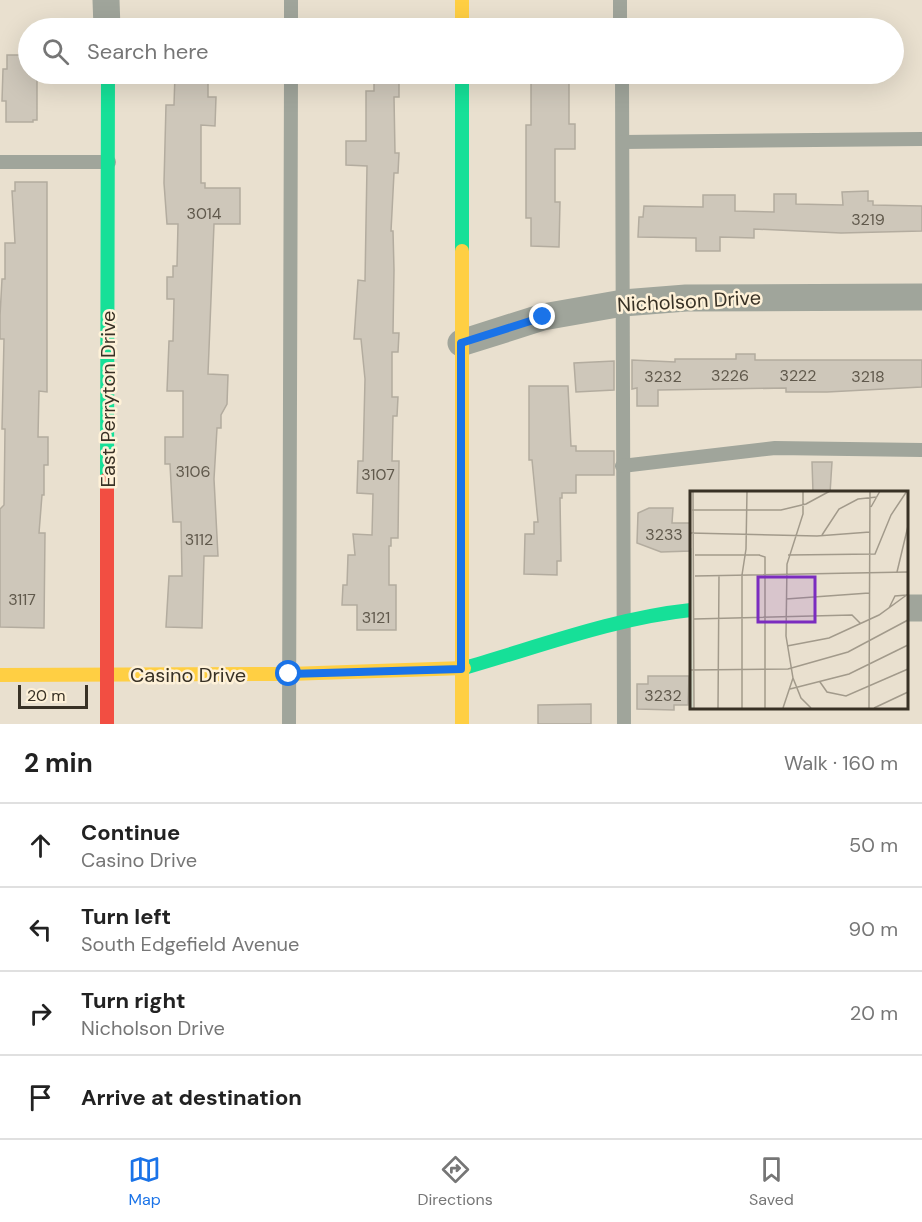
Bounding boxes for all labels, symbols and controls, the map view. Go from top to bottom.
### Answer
search box [18,18,904,84]
icon: search [39,35,72,68]
text: Search here [87,37,208,66]
house number: 3014 [186,203,222,224]
house number: 3219 [851,209,885,230]
street label: Nicholson Drive [616,284,762,318]
route end [529,303,555,329]
street label: East Perryton Drive [95,311,121,487]
house number: 3226 [711,365,749,386]
house number: 3222 [779,365,817,386]
house number: 3232 [644,366,682,387]
house number: 3218 [851,366,885,387]
house number: 3106 [175,461,211,482]
house number: 3107 [361,464,395,485]
inset map [690,491,907,709]
house number: 3233 [645,524,683,545]
house number: 3112 [185,529,213,550]
house number: 3117 [8,589,36,610]
house number: 3121 [362,607,390,628]
route start [275,660,301,686]
street label: Casino Drive [130,662,246,688]
scale bar [18,682,88,710]
text: 20 m [27,685,66,706]
house number: 3232 [644,685,682,706]
text: 2 min [24,746,93,780]
text: Walk · 160 m [784,750,898,776]
text: Continue [81,818,180,847]
icon: ahead [24,829,57,862]
text: 50 m [849,832,898,858]
text: Casino Drive [81,847,197,873]
text: Turn left [81,902,171,931]
icon: left [24,913,57,946]
text: 90 m [849,916,898,942]
text: South Edgefield Avenue [81,931,299,957]
text: Turn right [81,986,186,1015]
icon: right [24,997,57,1030]
text: 20 m [850,1000,898,1026]
text: Nicholson Drive [81,1015,225,1041]
icon: arrive [24,1081,57,1114]
text: Arrive at destination [81,1083,302,1112]
tab: Map [128,1153,161,1210]
tab: Directions [417,1153,493,1210]
tab: Saved [749,1153,794,1210]

